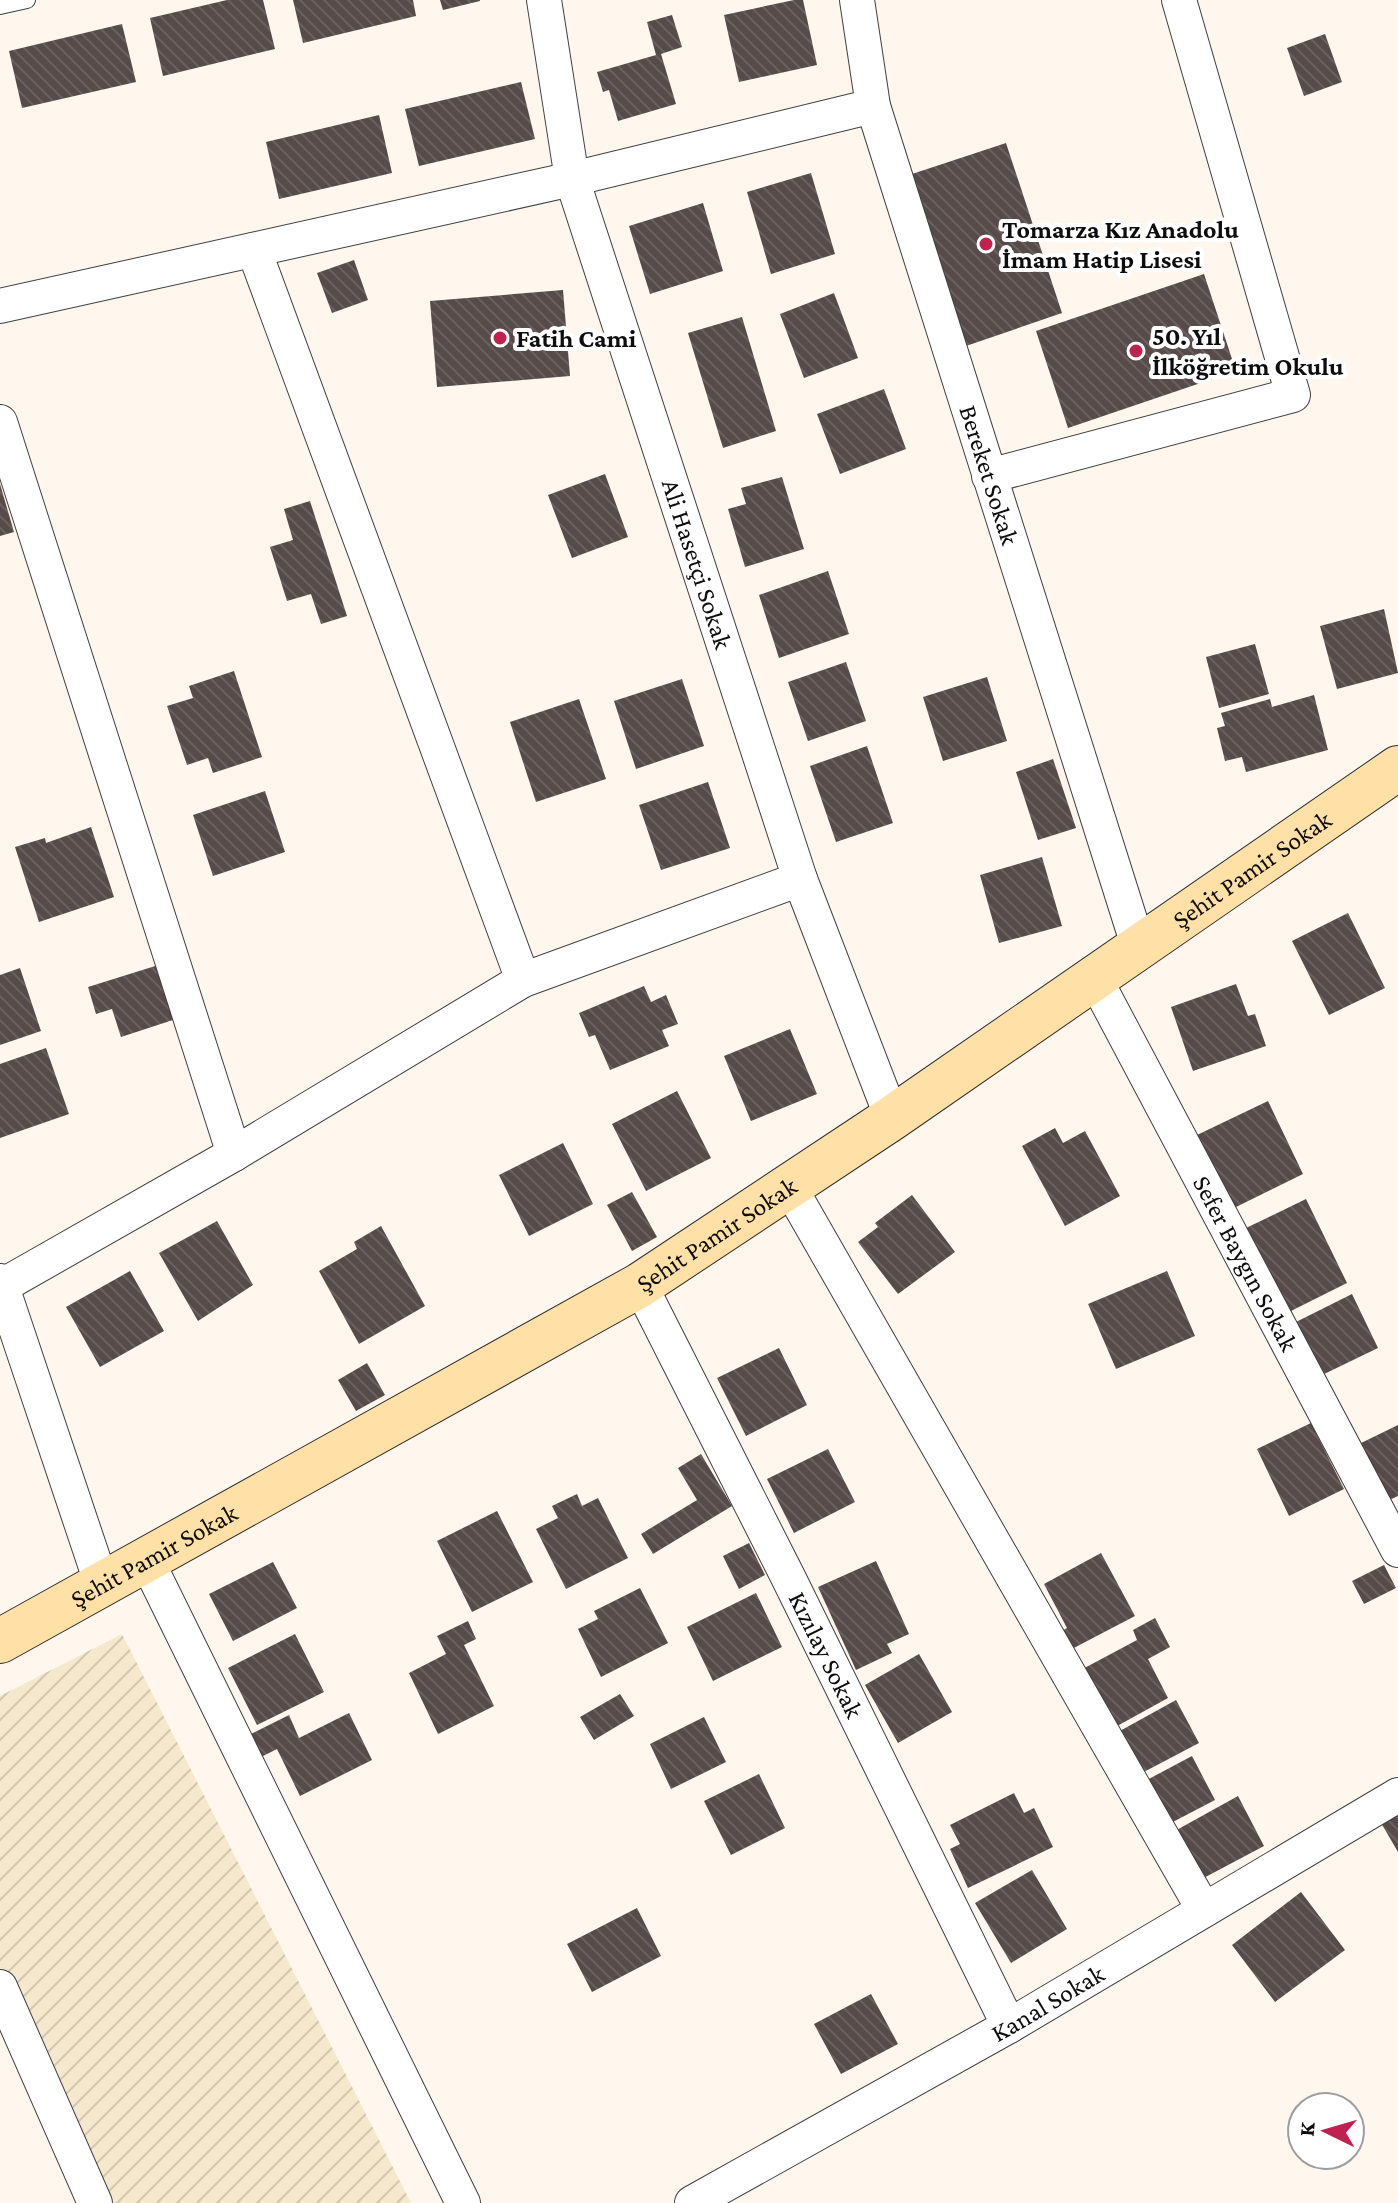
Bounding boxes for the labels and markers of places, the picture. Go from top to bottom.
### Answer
place label: Tomarza Kız Anadolu İmam Hatip Lisesi [1002,215,1239,274]
marker: Tomarza Kız Anadolu İmam Hatip Lisesi [977,235,995,253]
place label: 50. Yıl İlköğretim Okulu [1152,322,1344,381]
place label: Fatih Cami [516,324,637,353]
marker: Fatih Cami [491,329,509,347]
marker: 50. Yıl İlköğretim Okulu [1127,342,1145,360]

